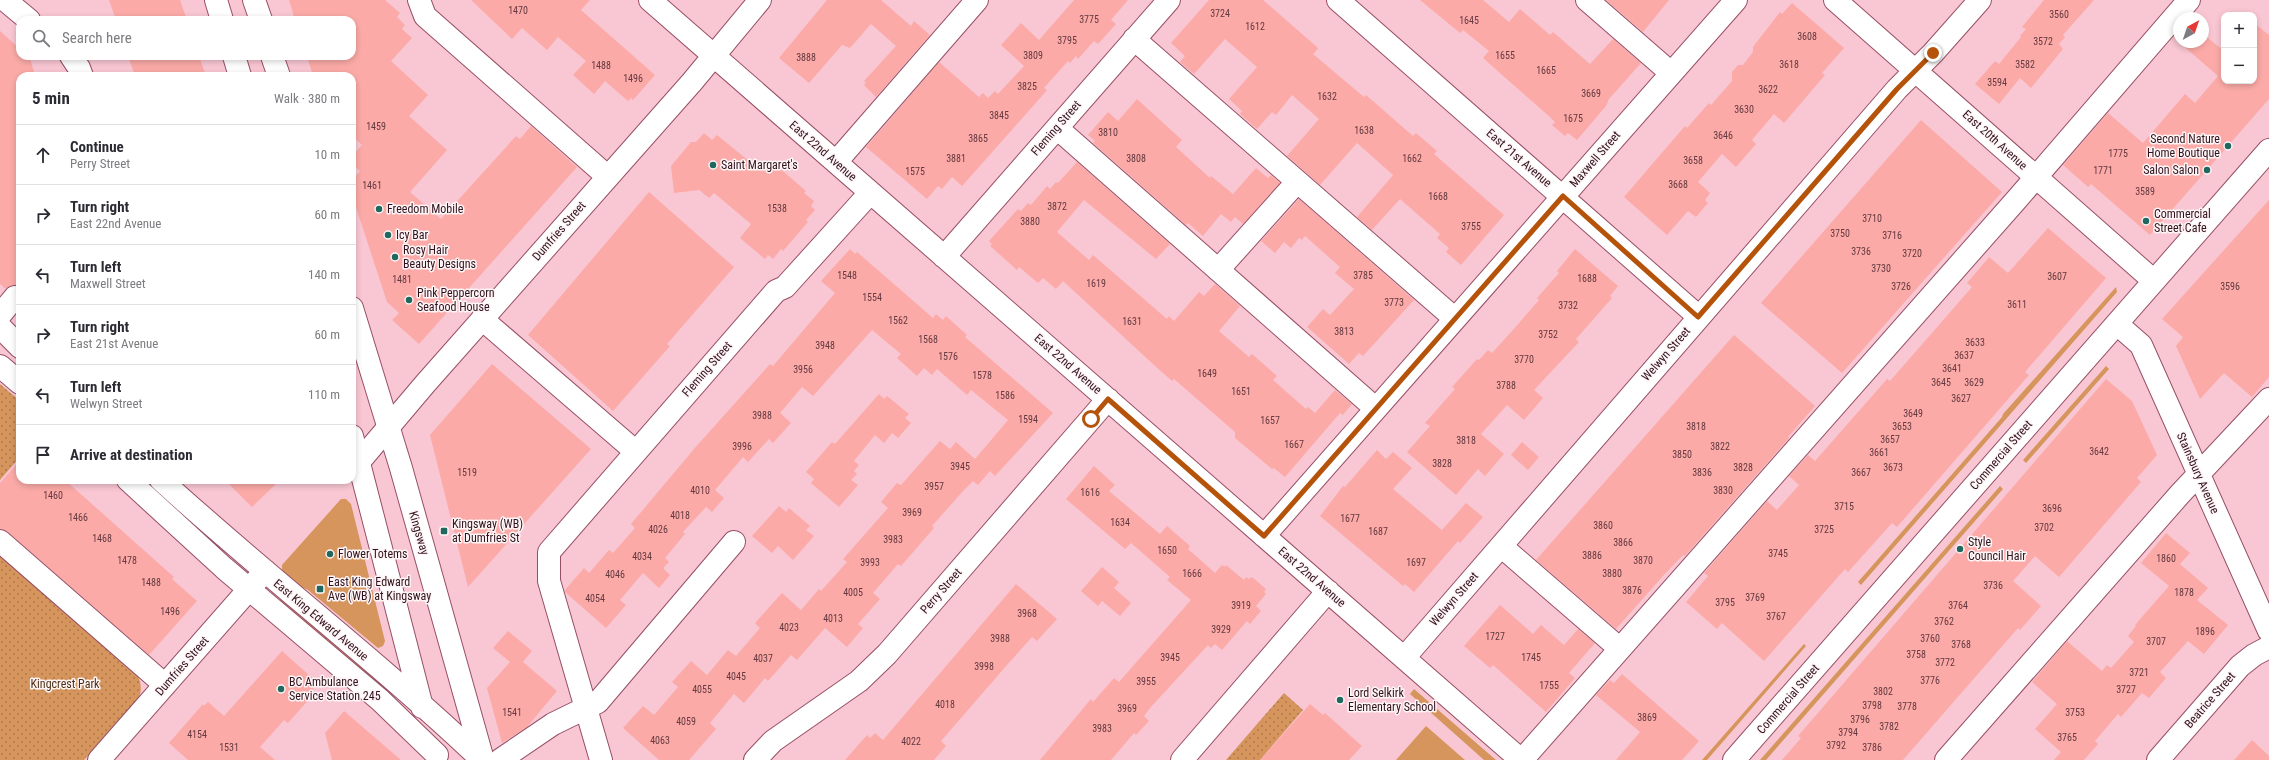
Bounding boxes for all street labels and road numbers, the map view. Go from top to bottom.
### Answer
street label: Fleming Street [1028,97,1084,158]
street label: East 20th Avenue [1960,107,2030,173]
street label: East 22nd Avenue [787,118,860,184]
street label: East 21st Avenue [1484,126,1555,190]
street label: Maxwell Street [1567,128,1624,190]
street label: Dumfries Street [529,198,589,263]
street label: Welwyn Street [1639,324,1693,384]
street label: East 22nd Avenue [1032,331,1105,397]
street label: Fleming Street [679,338,735,399]
street label: Commercial Street [1967,417,2035,493]
street label: Stainsbury Avenue [2174,430,2222,516]
street label: Kingsway [406,509,432,557]
street label: East 22nd Avenue [1276,544,1349,610]
street label: Perry Street [918,565,965,617]
street label: Welwyn Street [1427,569,1481,629]
street label: East King Edward Avenue [271,576,372,664]
street label: Dumfries Street [152,633,212,698]
street label: Commercial Street [1754,661,1822,737]
street label: Beatrice Street [2182,669,2239,731]

